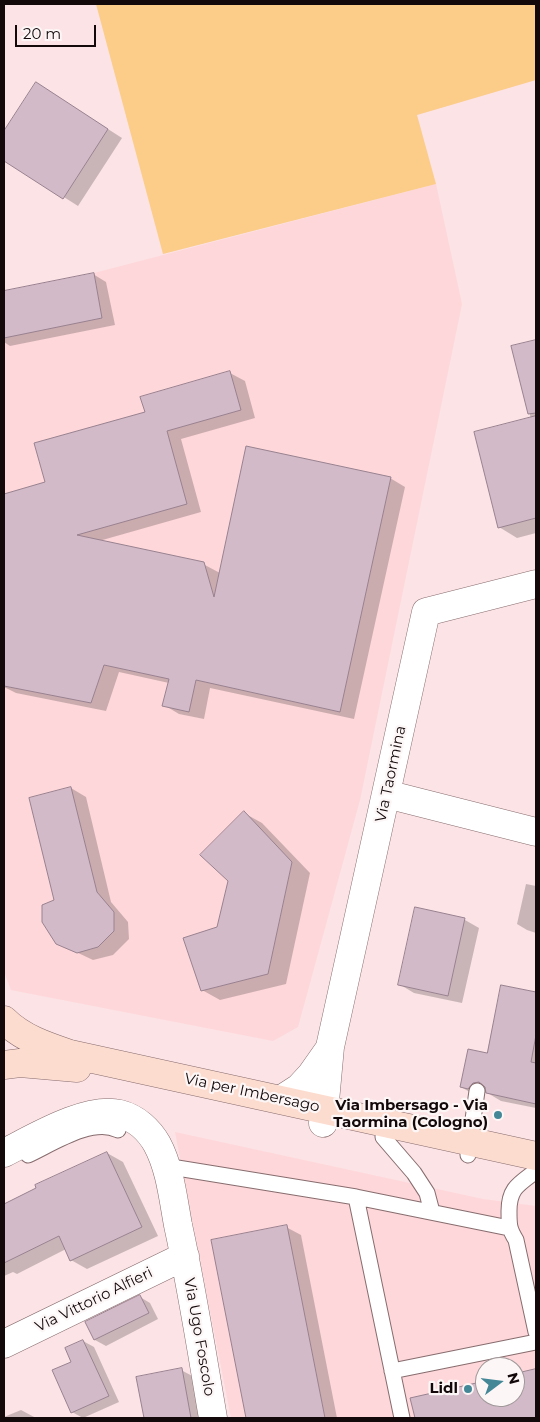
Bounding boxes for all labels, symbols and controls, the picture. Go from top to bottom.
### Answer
scale bar [18,15,99,47]
text: 20 m [23,24,61,43]
street label: Via Taormina [372,724,410,824]
street label: Via per Imbersago [183,1070,321,1116]
place label: Via Imbersago - Via Taormina (Cologno) [333,1097,488,1132]
marker: Via Imbersago - Via Taormina (Cologno) [492,1109,504,1121]
street label: Via Vittorio Alfieri [32,1264,156,1336]
street label: Via Ugo Foscolo [180,1277,218,1397]
north arrow [475,1357,525,1407]
text: N [503,1371,524,1386]
place label: Lidl [430,1380,458,1398]
marker: Lidl [462,1383,474,1395]

